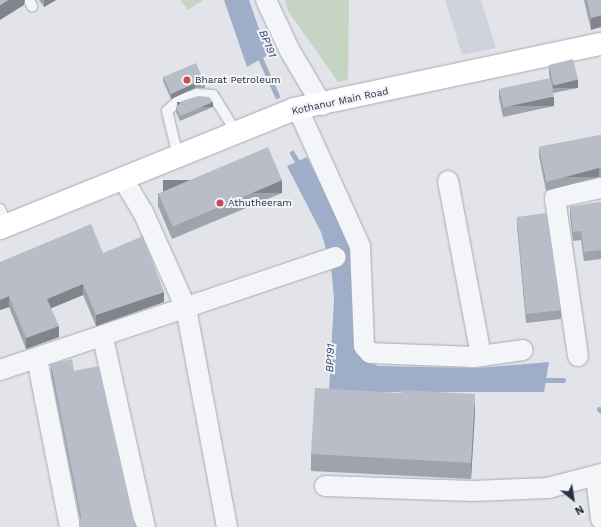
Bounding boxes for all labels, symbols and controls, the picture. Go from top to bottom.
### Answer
water label: BP191 [255,28,279,60]
place label: Bharat Petroleum [195,74,281,86]
marker: Bharat Petroleum [182,75,192,85]
street label: Kothanur Main Road [290,85,390,117]
place label: Athutheeram [228,197,292,209]
marker: Athutheeram [215,198,225,208]
water label: BP191 [324,343,338,373]
north arrow [553,479,593,519]
text: N [572,502,586,517]

